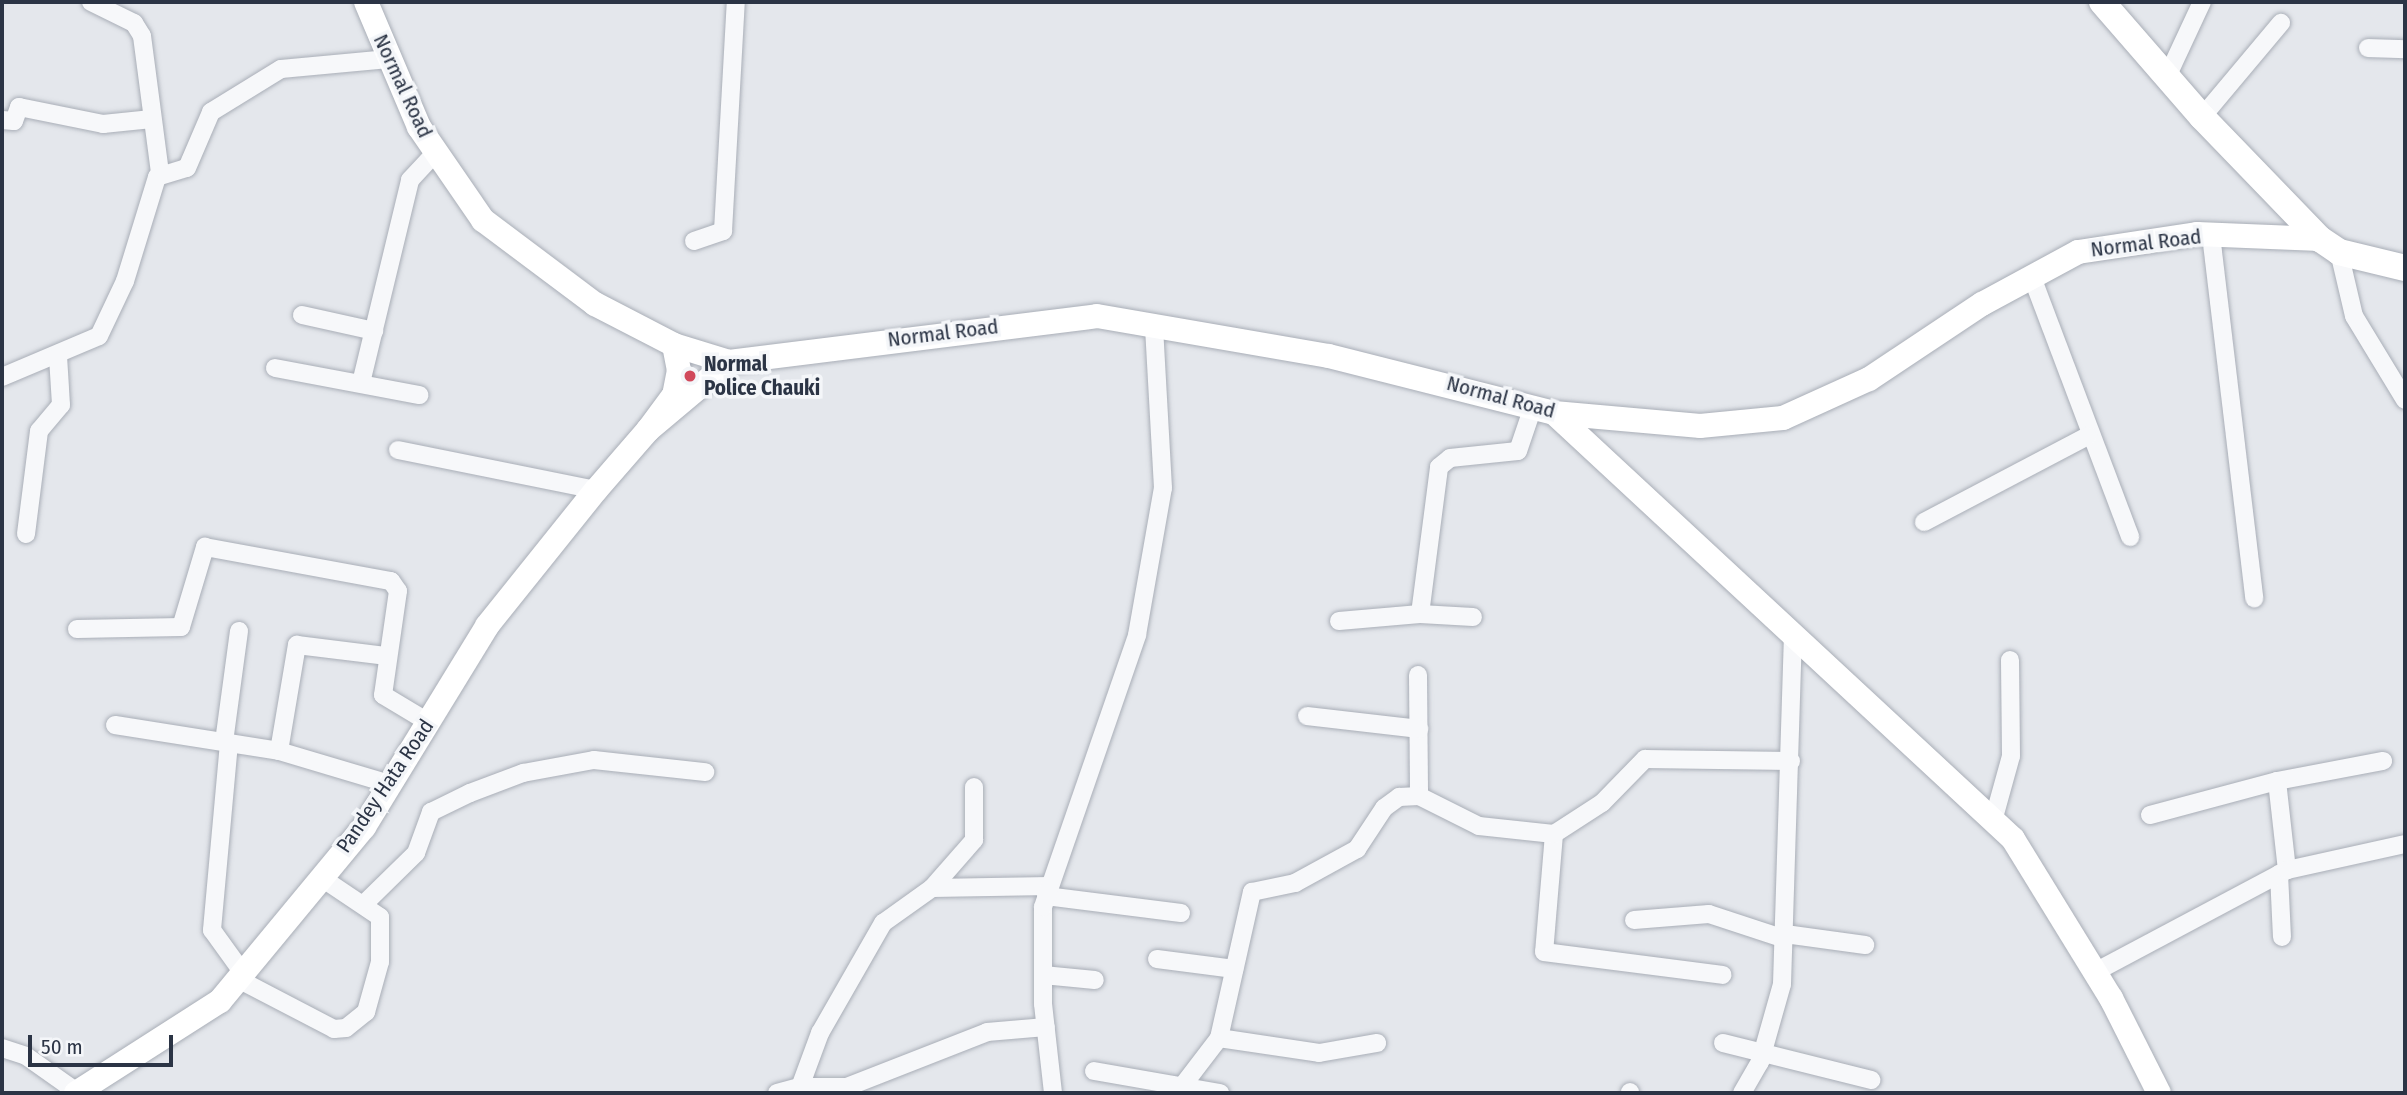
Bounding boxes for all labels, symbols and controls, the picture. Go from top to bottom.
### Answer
street label: Normal Road [368,30,438,142]
street label: Normal Road [2089,224,2203,262]
street label: Normal Road [886,314,1000,352]
place label: Normal Police Chauki [704,351,820,401]
marker: Normal Police Chauki [682,368,698,384]
street label: Normal Road [1444,370,1558,424]
street label: Pandey Hata Road [331,714,439,858]
scale bar [32,1021,177,1066]
text: 50 m [41,1034,83,1060]

